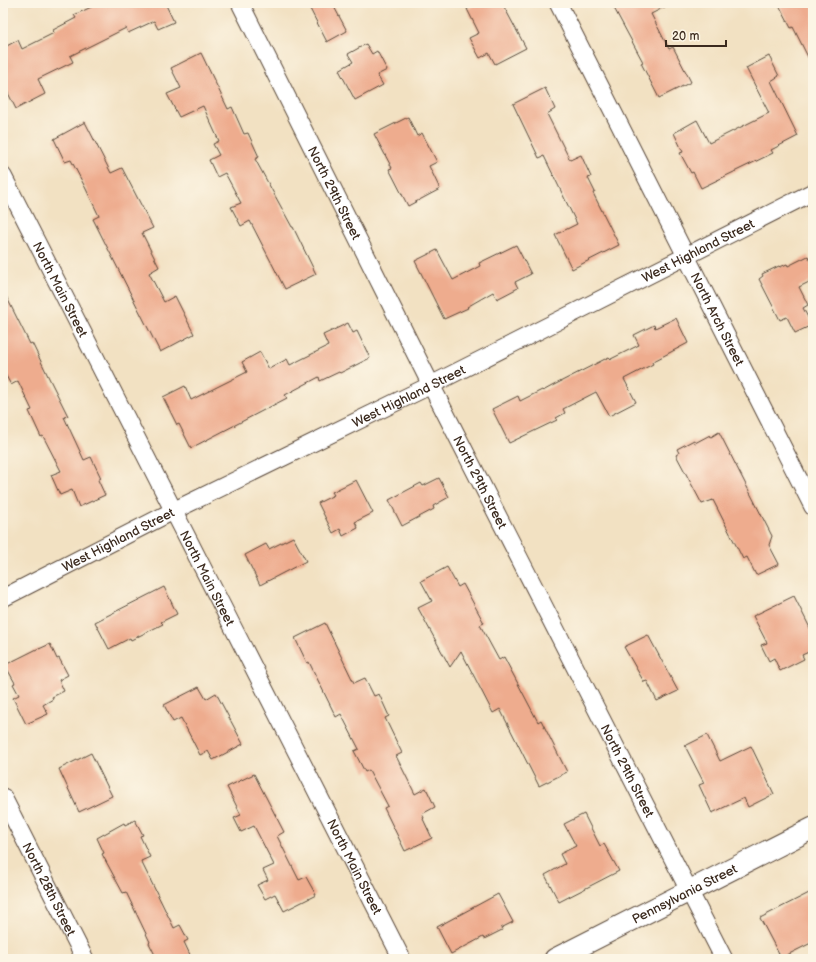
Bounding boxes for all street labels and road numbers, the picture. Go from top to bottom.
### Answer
street label: North 29th Street [304,144,364,242]
street label: West Highland Street [639,216,757,286]
street label: North Main Street [29,239,91,340]
street label: North Arch Street [687,270,747,369]
street label: West Highland Street [350,362,468,431]
street label: North 29th Street [449,433,510,532]
street label: West Highland Street [59,505,177,576]
street label: North Main Street [176,528,238,629]
street label: North 29th Street [597,722,657,820]
street label: North Main Street [323,817,385,917]
street label: North 28th Street [18,840,79,939]
street label: Pennsylvania Street [630,861,740,928]

